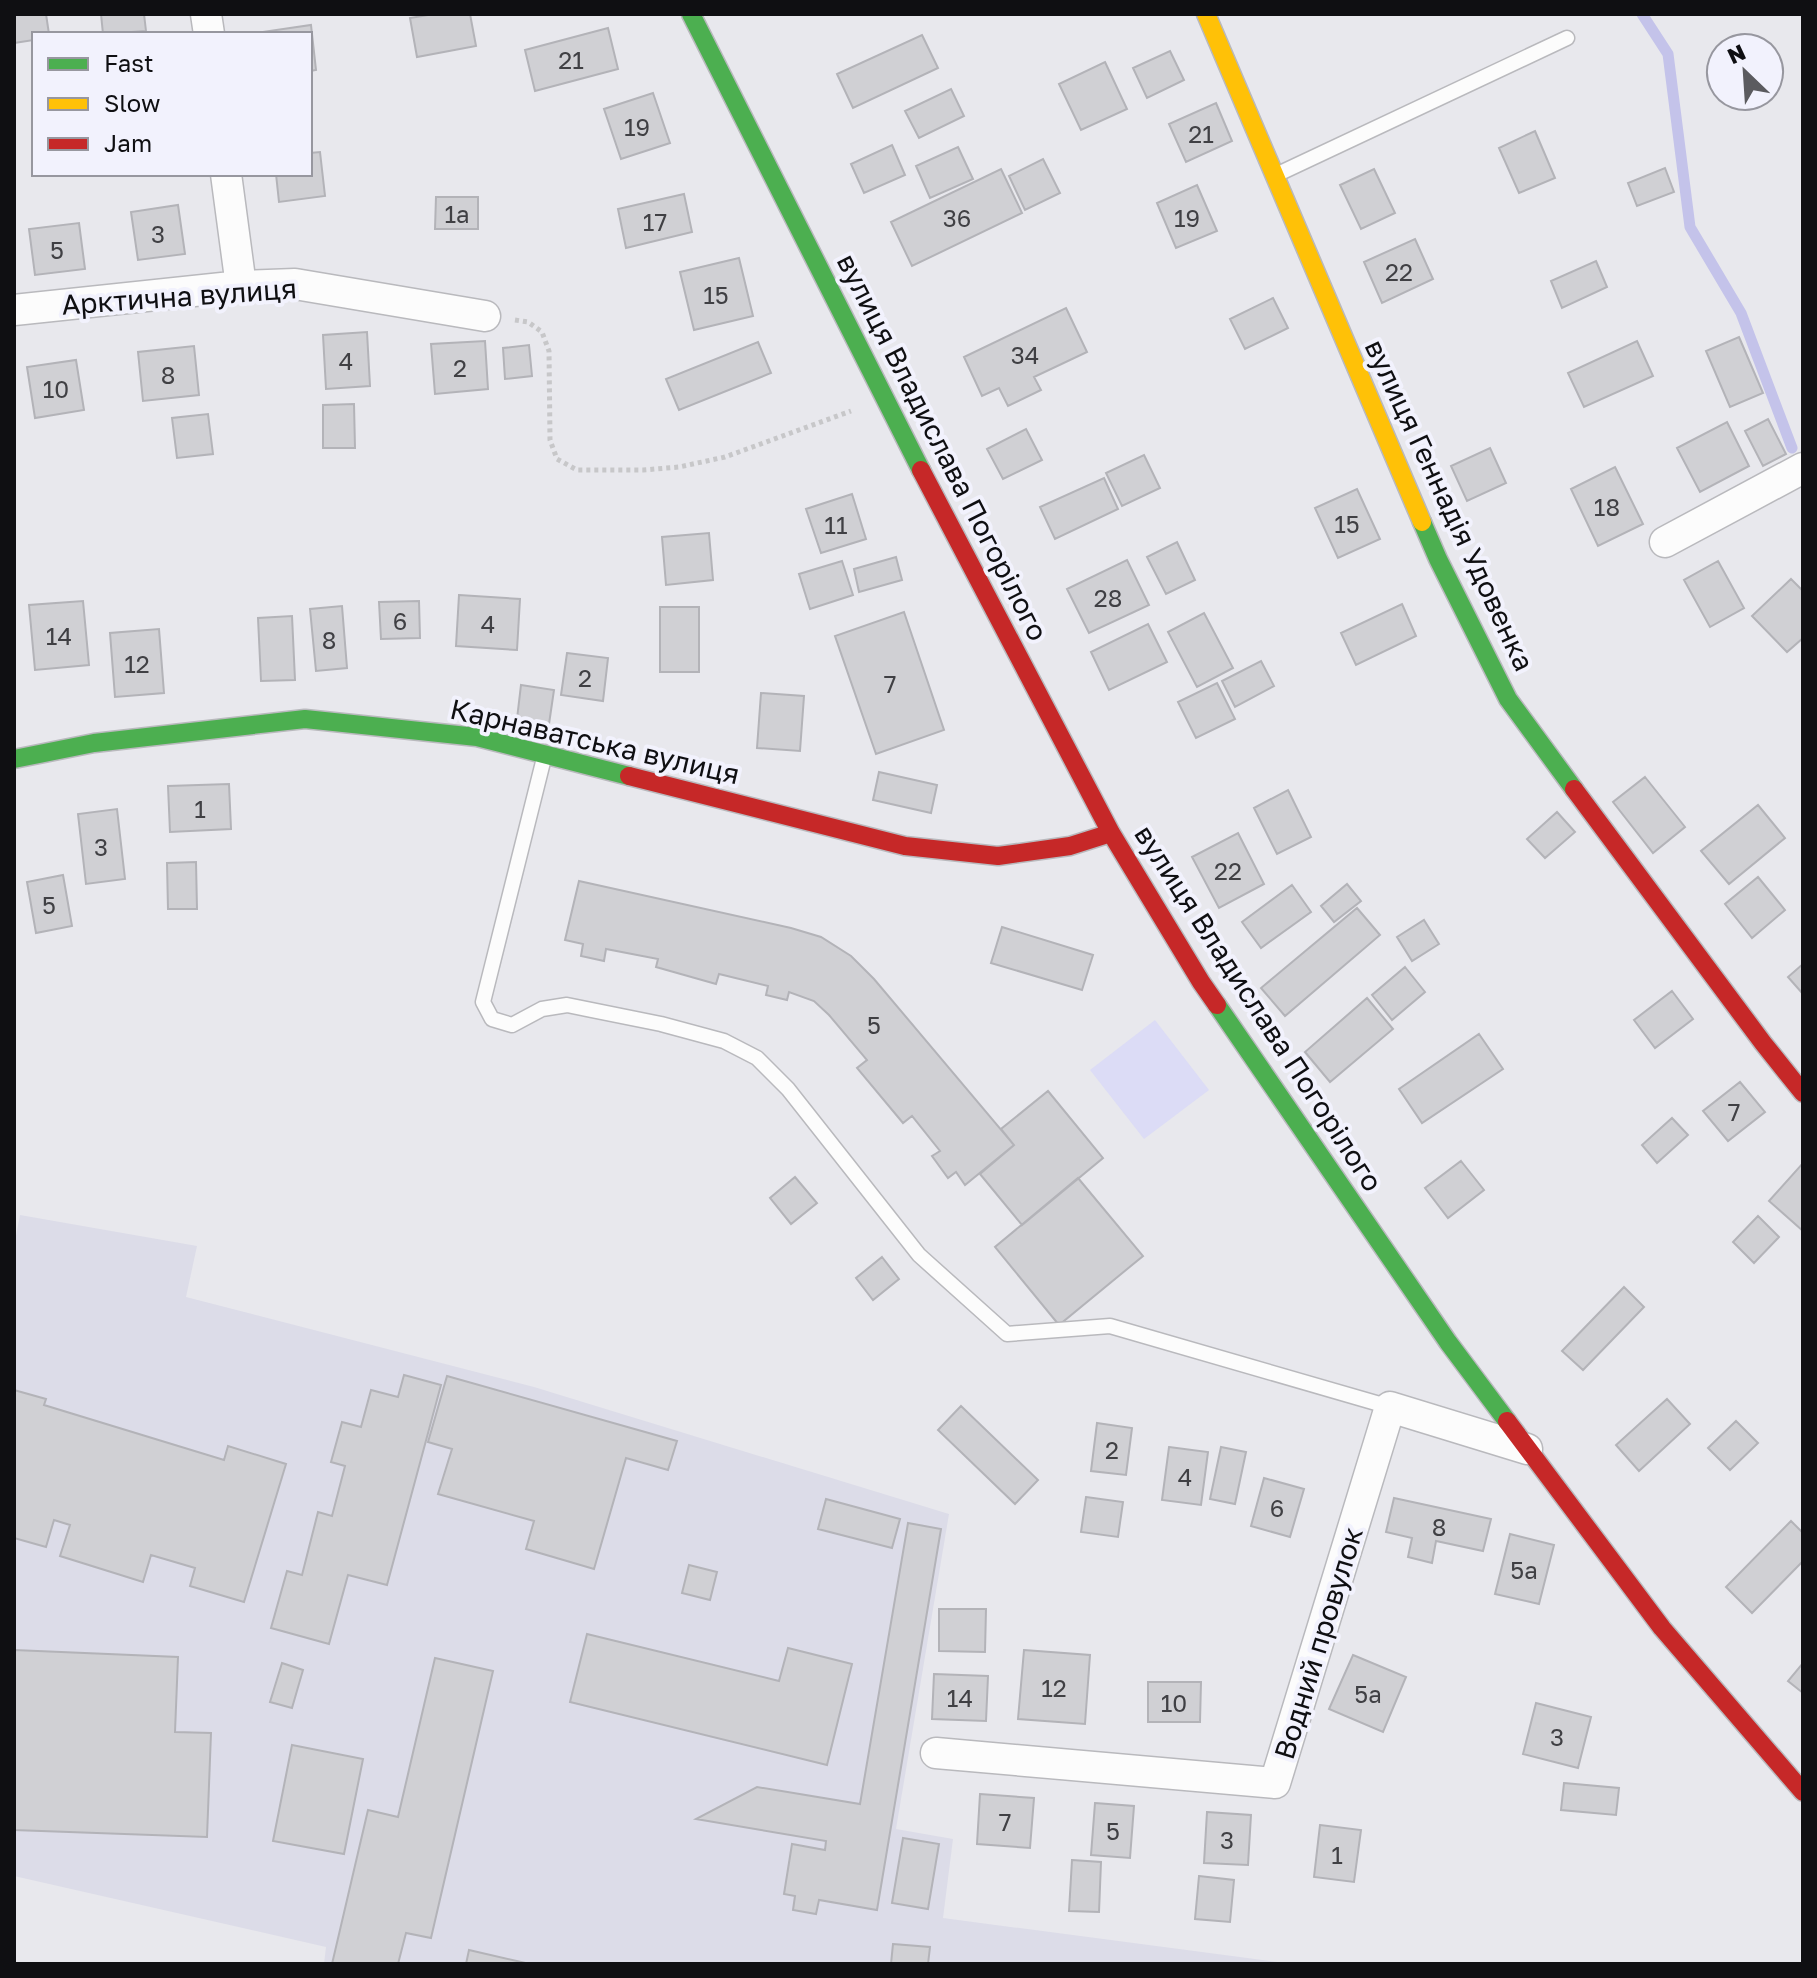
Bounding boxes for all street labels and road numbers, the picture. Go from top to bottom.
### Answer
street label: вулиця Владислава Погорілого [831,248,1055,646]
street label: Арктична вулиця [60,271,298,321]
street label: вулиця Геннадія Удовенка [1359,334,1541,676]
street label: Карнаватська вулиця [447,692,743,790]
street label: вулиця Владислава Погорілого [1128,819,1390,1197]
street label: Водний провулок [1267,1523,1369,1763]

